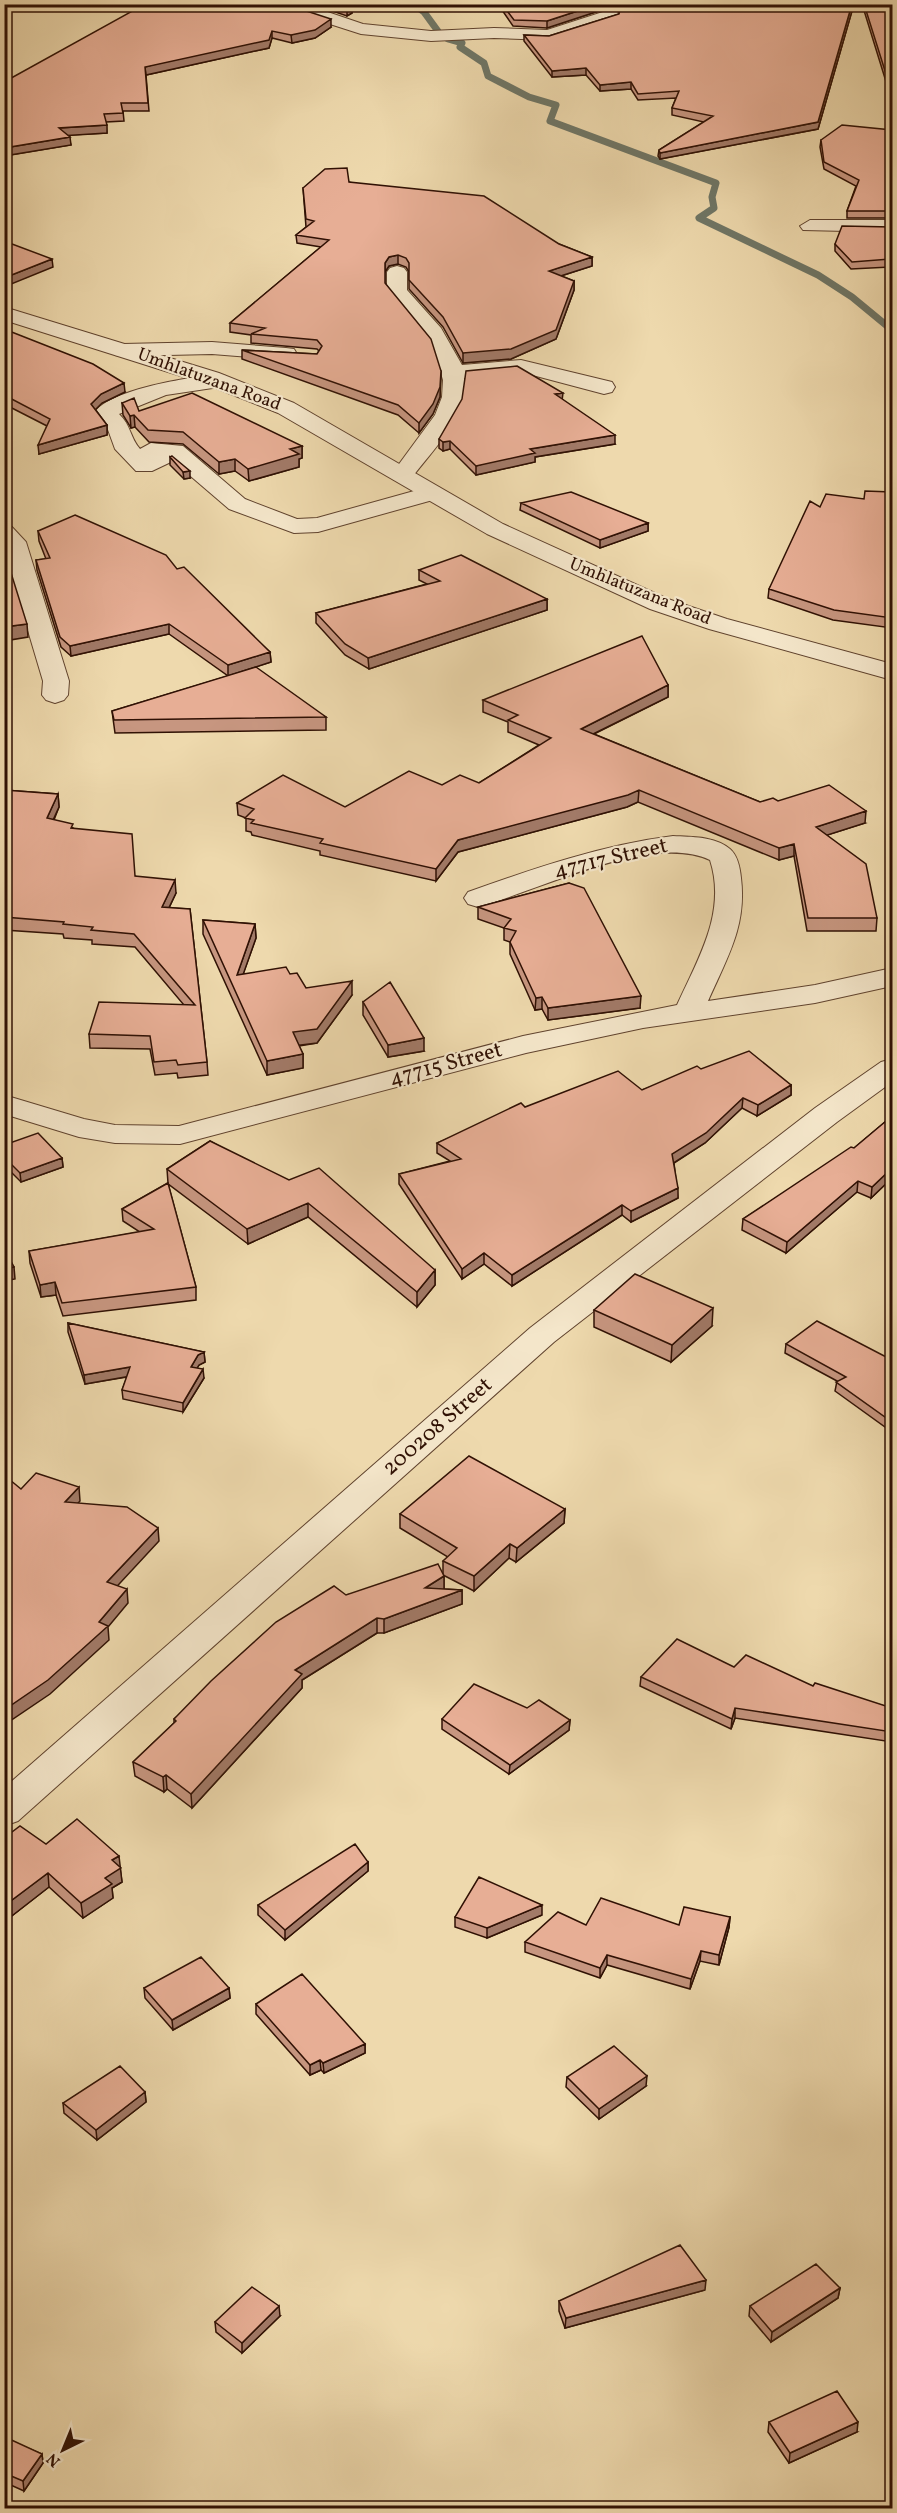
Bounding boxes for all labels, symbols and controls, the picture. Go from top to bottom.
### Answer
street label: Umhlatuzana Road [134,342,284,418]
street label: Umhlatuzana Road [565,552,715,632]
street label: 47717 Street [551,831,671,887]
street label: 47715 Street [386,1035,506,1095]
street label: 200208 Street [376,1370,500,1483]
north arrow [33,2420,93,2480]
text: N [42,2447,66,2472]

